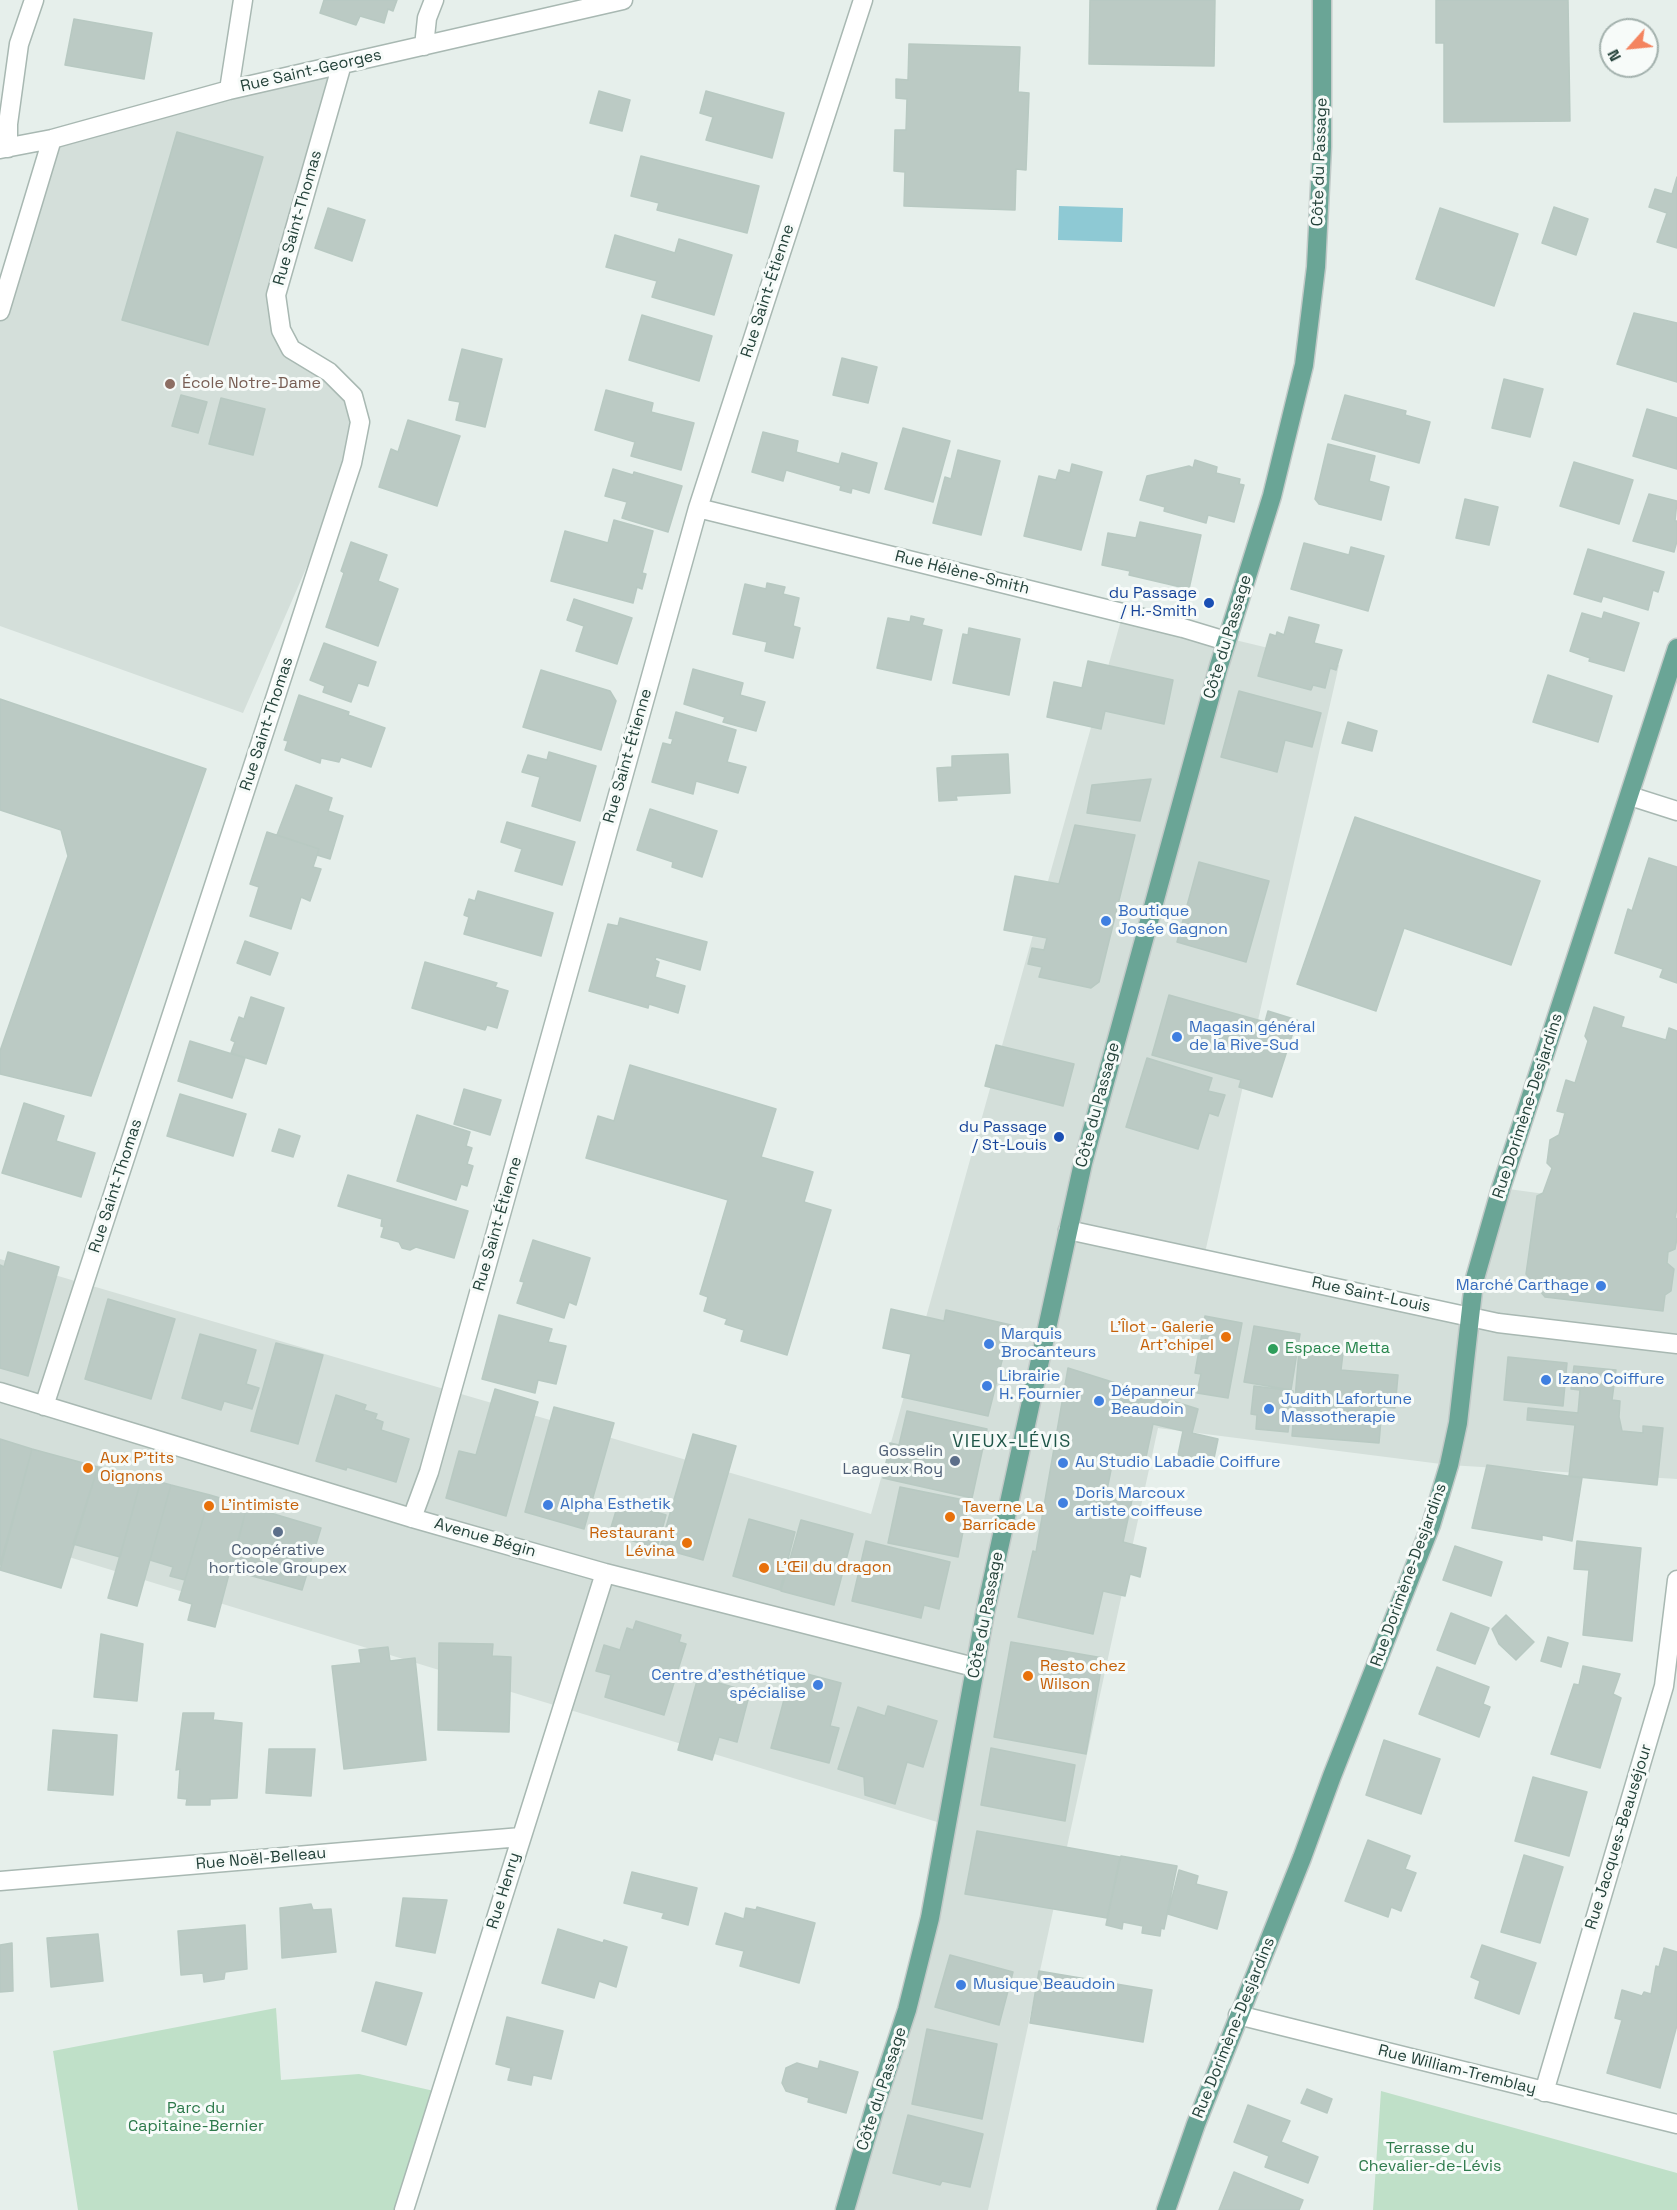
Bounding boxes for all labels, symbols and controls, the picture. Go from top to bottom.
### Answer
north arrow [1599,18,1659,78]
street label: Rue Saint-Georges [239,45,383,97]
text: N [1603,46,1626,65]
street label: Côte du Passage [1308,97,1332,227]
street label: Rue Saint-Thomas [270,148,326,288]
street label: Rue Saint-Étienne [737,222,799,360]
place label: École Notre-Dame [182,374,321,394]
marker: École Notre-Dame [163,377,177,391]
street label: Rue Hélène-Smith [893,547,1031,599]
street label: Côte du Passage [1200,573,1256,701]
place label: du Passage / H.-Smith [1109,584,1197,622]
marker: du Passage / H.-Smith [1202,596,1216,610]
street label: Rue Saint-Thomas [236,655,298,793]
street label: Rue Saint-Étienne [600,686,656,826]
place label: Boutique Josée Gagnon [1118,902,1228,940]
marker: Boutique Josée Gagnon [1099,914,1113,928]
street label: Rue Dorimène-Desjardins [1489,1011,1567,1201]
place label: Magasin général de la Rive-Sud [1189,1018,1315,1056]
marker: Magasin général de la Rive-Sud [1170,1030,1184,1044]
street label: Côte du Passage [1072,1040,1124,1170]
street label: Rue Saint-Thomas [85,1117,147,1255]
place label: du Passage / St-Louis [959,1118,1047,1156]
marker: du Passage / St-Louis [1052,1130,1066,1144]
street label: Rue Saint-Étienne [470,1154,526,1294]
street label: Rue Saint-Louis [1310,1273,1432,1317]
place label: Marché Carthage [1456,1276,1589,1296]
marker: Marché Carthage [1594,1279,1608,1293]
place label: L'Îlot - Galerie Art'chipel [1110,1318,1214,1356]
place label: Marquis Brocanteurs [1001,1325,1096,1363]
marker: L'Îlot - Galerie Art'chipel [1219,1330,1233,1344]
marker: Marquis Brocanteurs [982,1337,996,1351]
place label: Espace Metta [1285,1339,1390,1359]
marker: Espace Metta [1266,1342,1280,1356]
place label: Librairie H. Fournier [999,1367,1081,1405]
place label: Izano Coiffure [1558,1370,1664,1390]
marker: Izano Coiffure [1539,1373,1553,1387]
marker: Librairie H. Fournier [980,1379,994,1393]
place label: Dépanneur Beaudoin [1111,1382,1195,1420]
place label: Judith Lafortune Massotherapie [1281,1390,1412,1428]
marker: Dépanneur Beaudoin [1092,1394,1106,1408]
marker: Judith Lafortune Massotherapie [1262,1402,1276,1416]
district label: VIEUX-LÉVIS [952,1431,1072,1453]
place label: Gosselin Lagueux Roy [843,1442,943,1480]
place label: Aux P'tits Oignons [100,1449,174,1487]
place label: Au Studio Labadie Coiffure [1075,1453,1280,1473]
marker: Gosselin Lagueux Roy [948,1454,962,1468]
marker: Au Studio Labadie Coiffure [1056,1456,1070,1470]
marker: Aux P'tits Oignons [81,1461,95,1475]
street label: Rue Dorimène-Desjardins [1367,1481,1451,1669]
place label: Doris Marcoux artiste coiffeuse [1075,1484,1203,1522]
place label: Alpha Esthetik [560,1495,671,1515]
place label: L'intimiste [221,1496,299,1516]
marker: Doris Marcoux artiste coiffeuse [1056,1496,1070,1510]
marker: Alpha Esthetik [541,1498,555,1512]
place label: Taverne La Barricade [962,1498,1044,1536]
marker: L'intimiste [202,1499,216,1513]
marker: Taverne La Barricade [943,1510,957,1524]
street label: Avenue Bégin [432,1514,538,1562]
place label: Restaurant Lévina [589,1524,675,1562]
marker: Coopérative horticole Groupex [271,1525,285,1539]
marker: Restaurant Lévina [680,1536,694,1550]
place label: Coopérative horticole Groupex [209,1541,347,1579]
street label: Côte du Passage [964,1550,1008,1680]
place label: L'Œil du dragon [776,1558,892,1578]
marker: L'Œil du dragon [757,1561,771,1575]
place label: Resto chez Wilson [1040,1657,1126,1695]
place label: Centre d'esthétique spécialise [651,1666,806,1704]
marker: Resto chez Wilson [1021,1669,1035,1683]
marker: Centre d'esthétique spécialise [811,1678,825,1692]
street label: Rue Jacques-Beauséjour [1582,1742,1656,1932]
street label: Rue Noël-Belleau [195,1844,327,1874]
street label: Rue Henry [483,1850,525,1932]
street label: Rue Dorimène-Desjardins [1189,1935,1279,2121]
place label: Musique Beaudoin [973,1975,1115,1995]
marker: Musique Beaudoin [954,1978,968,1992]
street label: Côte du Passage [853,2025,911,2153]
street label: Rue William-Tremblay [1376,2041,1538,2099]
park label: Parc du Capitaine-Bernier [128,2099,264,2137]
park label: Terrasse du Chevalier-de-Lévis [1359,2139,1501,2177]

